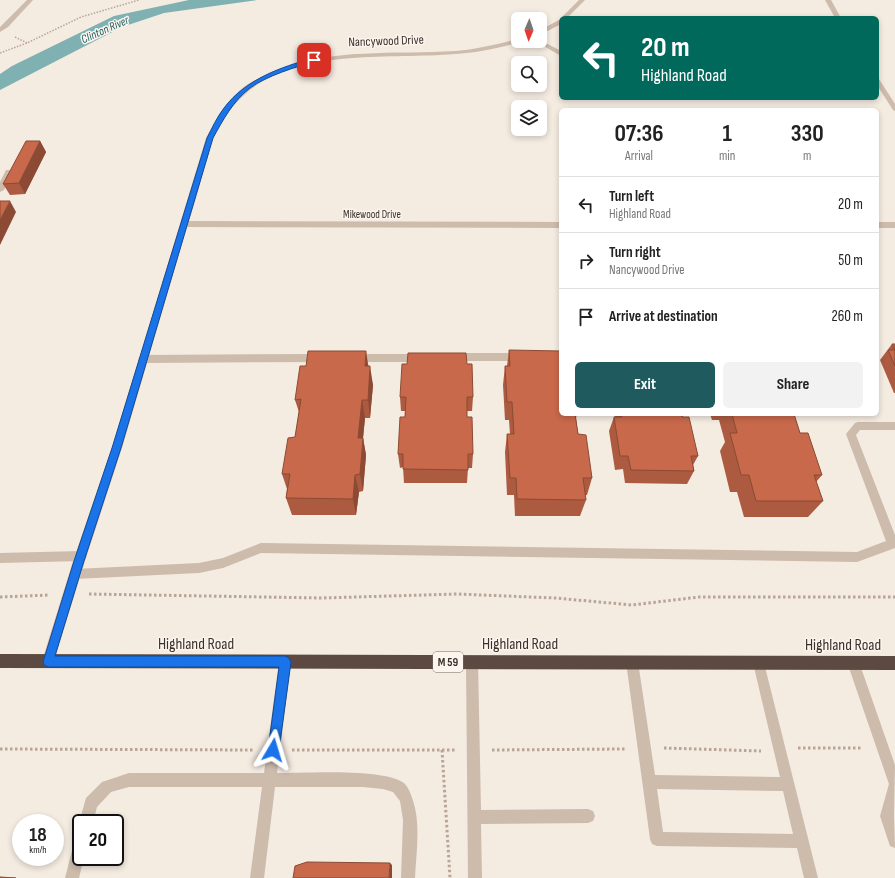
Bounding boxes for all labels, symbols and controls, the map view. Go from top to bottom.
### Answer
north arrow [511,12,547,48]
map controls [511,12,547,136]
water label: Clinton River [79,13,132,47]
text: 20 m [641,31,690,64]
street label: Nancywood Drive [348,32,424,50]
icon: left [575,32,627,84]
pin [297,43,331,77]
icon: arrive [303,49,325,71]
button: search [511,56,547,92]
text: Highland Road [641,65,727,86]
button: layers [511,100,547,136]
text: 07:36 [614,119,664,148]
text: 1 [722,119,732,148]
text: 330 [791,119,824,148]
text: Arrival [625,148,653,164]
text: min [719,148,735,164]
text: m [803,148,811,164]
text: Turn left [609,187,654,206]
icon: left [575,194,597,216]
text: 20 m [838,195,863,214]
text: Highland Road [609,206,671,222]
street label: Mikewood Drive [343,208,401,221]
text: Turn right [609,243,661,262]
icon: right [575,250,597,272]
text: 50 m [838,251,863,270]
text: Nancywood Drive [609,262,685,278]
icon: arrive [575,306,597,328]
text: Arrive at destination [609,307,718,326]
text: 260 m [832,307,863,326]
button: Exit [575,362,715,408]
button: Share [723,362,863,408]
street label: Highland Road [158,635,234,654]
street label: Highland Road [482,635,558,654]
street label: Highland Road [805,636,881,655]
road number: M 59 [433,652,463,672]
position arrow [252,729,294,771]
speed limit sign: 20 [72,814,124,866]
text: 18 [29,823,47,847]
text: km/h [29,844,47,856]

